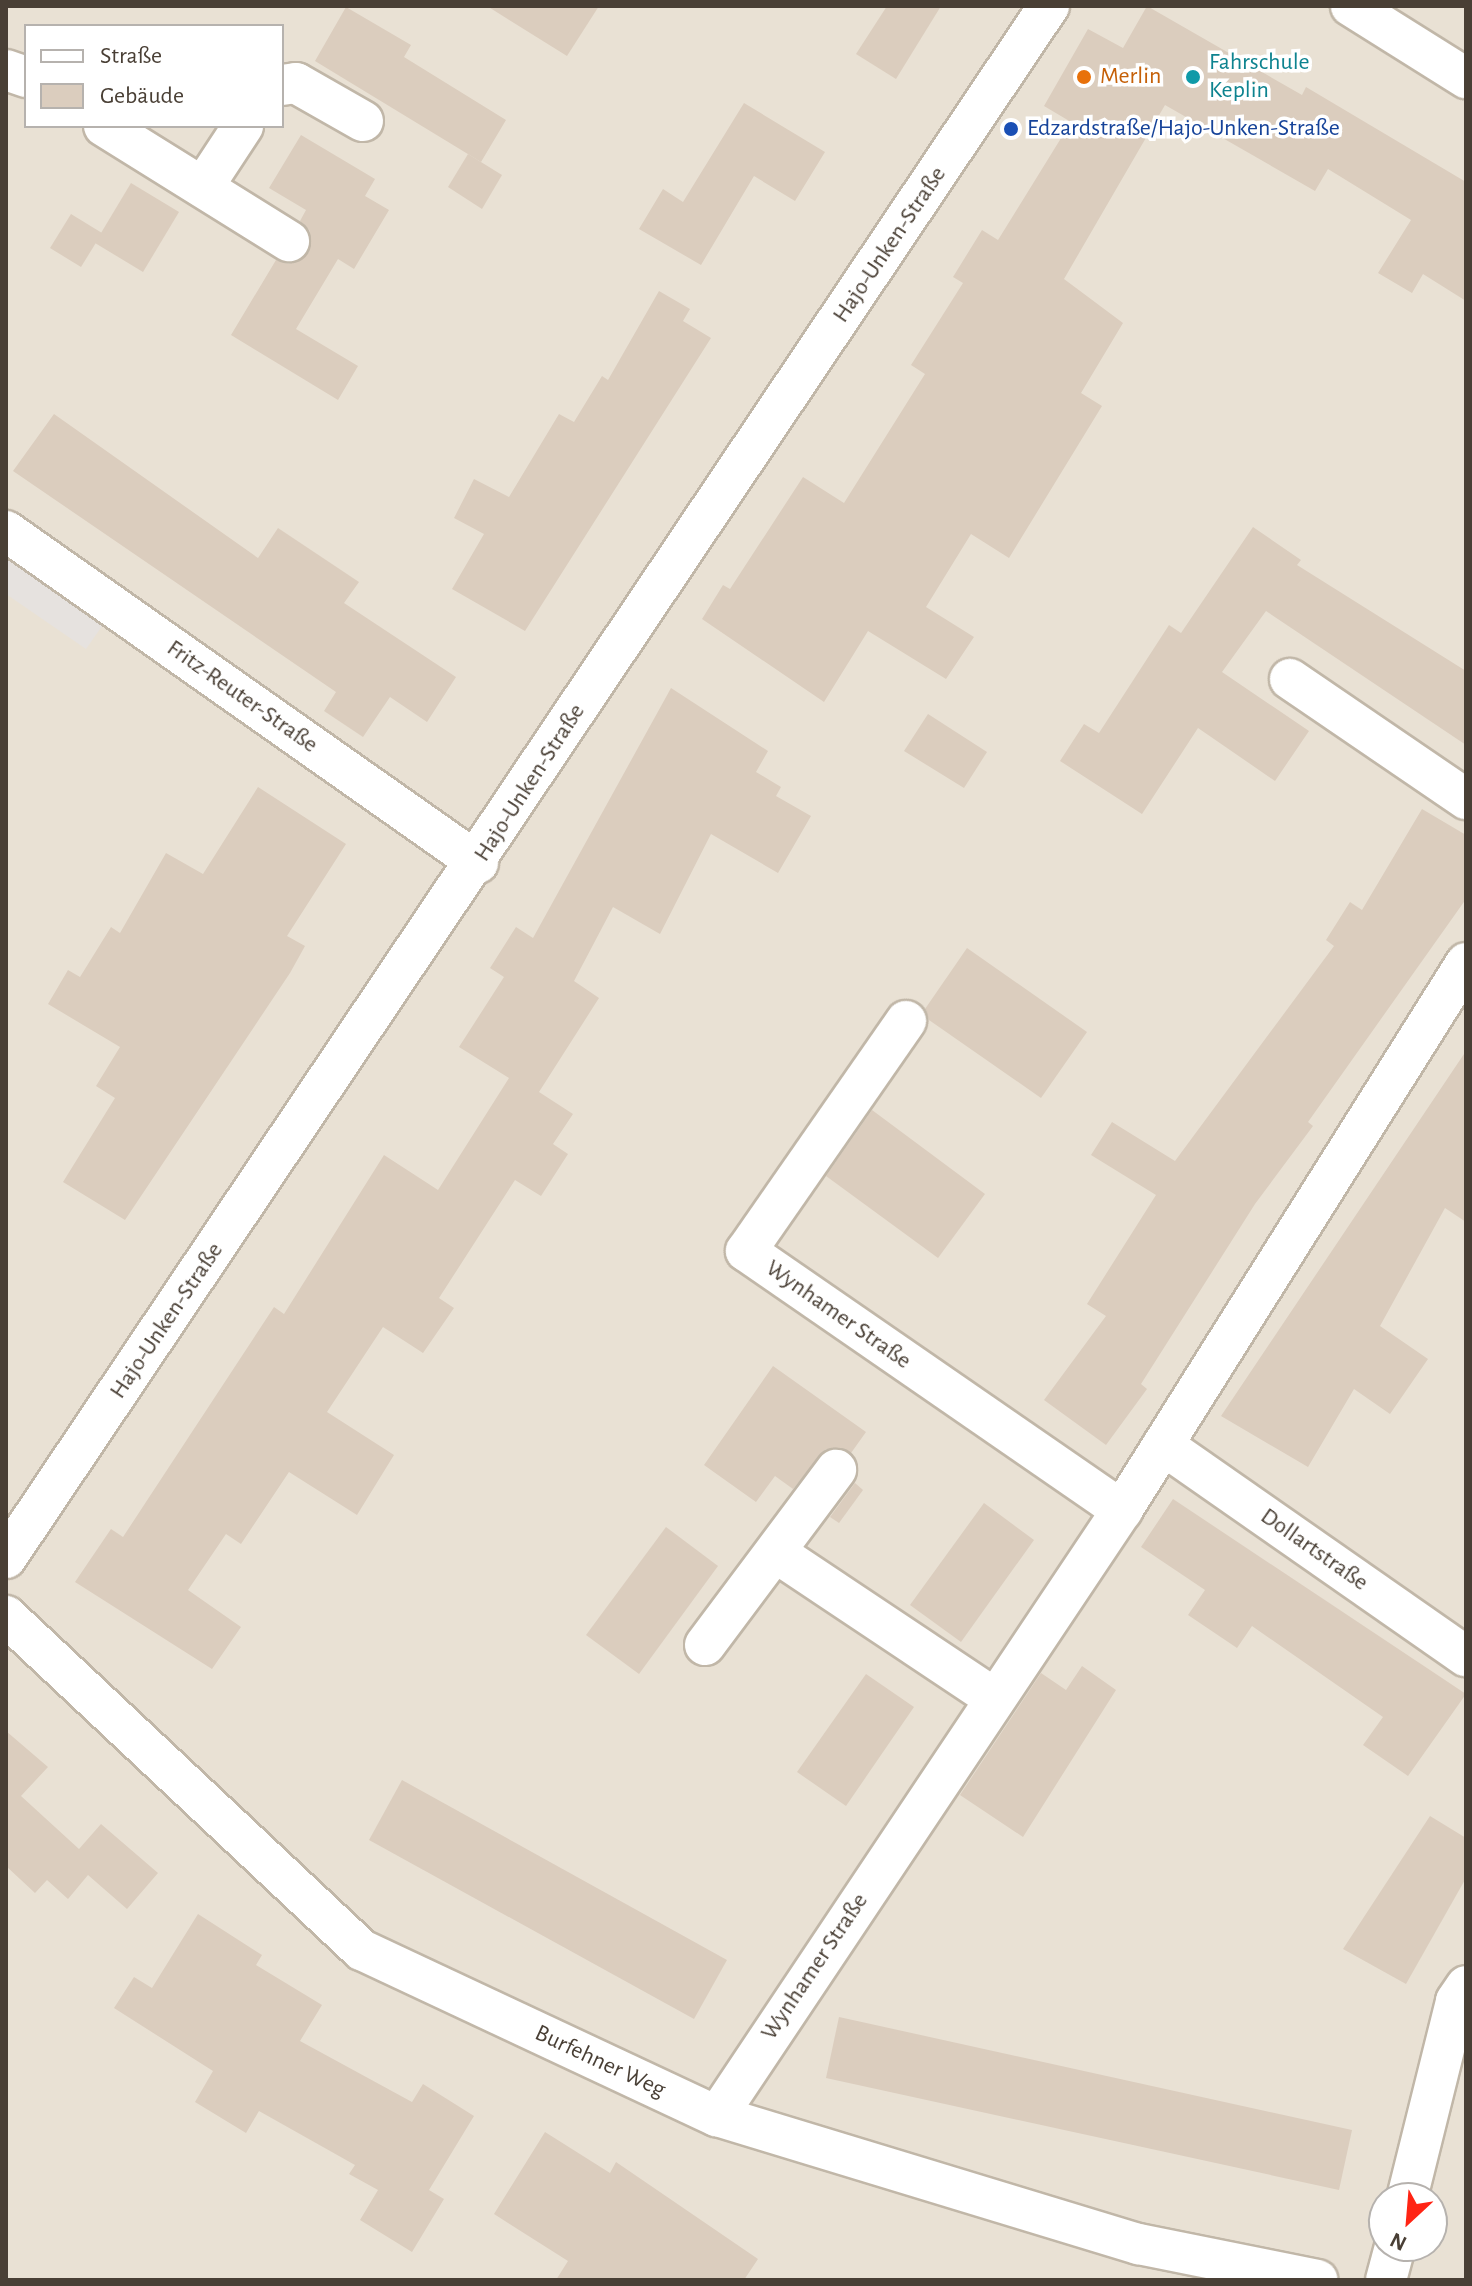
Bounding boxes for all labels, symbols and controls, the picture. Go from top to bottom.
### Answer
legend [24,24,284,128]
text: Straße [100,44,162,68]
place label: Fahrschule Keplin [1209,49,1310,105]
place label: Merlin [1100,63,1161,91]
marker: Merlin [1075,68,1093,86]
marker: Fahrschule Keplin [1184,68,1202,86]
text: Gebäude [100,84,184,108]
place label: Edzardstraße/Hajo-Unken-Straße [1027,115,1340,143]
marker: Edzardstraße/Hajo-Unken-Straße [1002,120,1020,138]
street label: Hajo-Unken-Straße [827,161,953,329]
street label: Fritz-Reuter-Straße [161,634,323,760]
street label: Hajo-Unken-Straße [468,699,592,867]
street label: Hajo-Unken-Straße [104,1237,230,1405]
street label: Wynhamer Straße [760,1254,916,1376]
street label: Dollartstraße [1255,1502,1373,1598]
street label: Wynhamer Straße [755,1888,875,2046]
street label: Burfehner Weg [530,2019,670,2105]
north arrow [1368,2182,1448,2262]
text: N [1387,2229,1410,2255]

